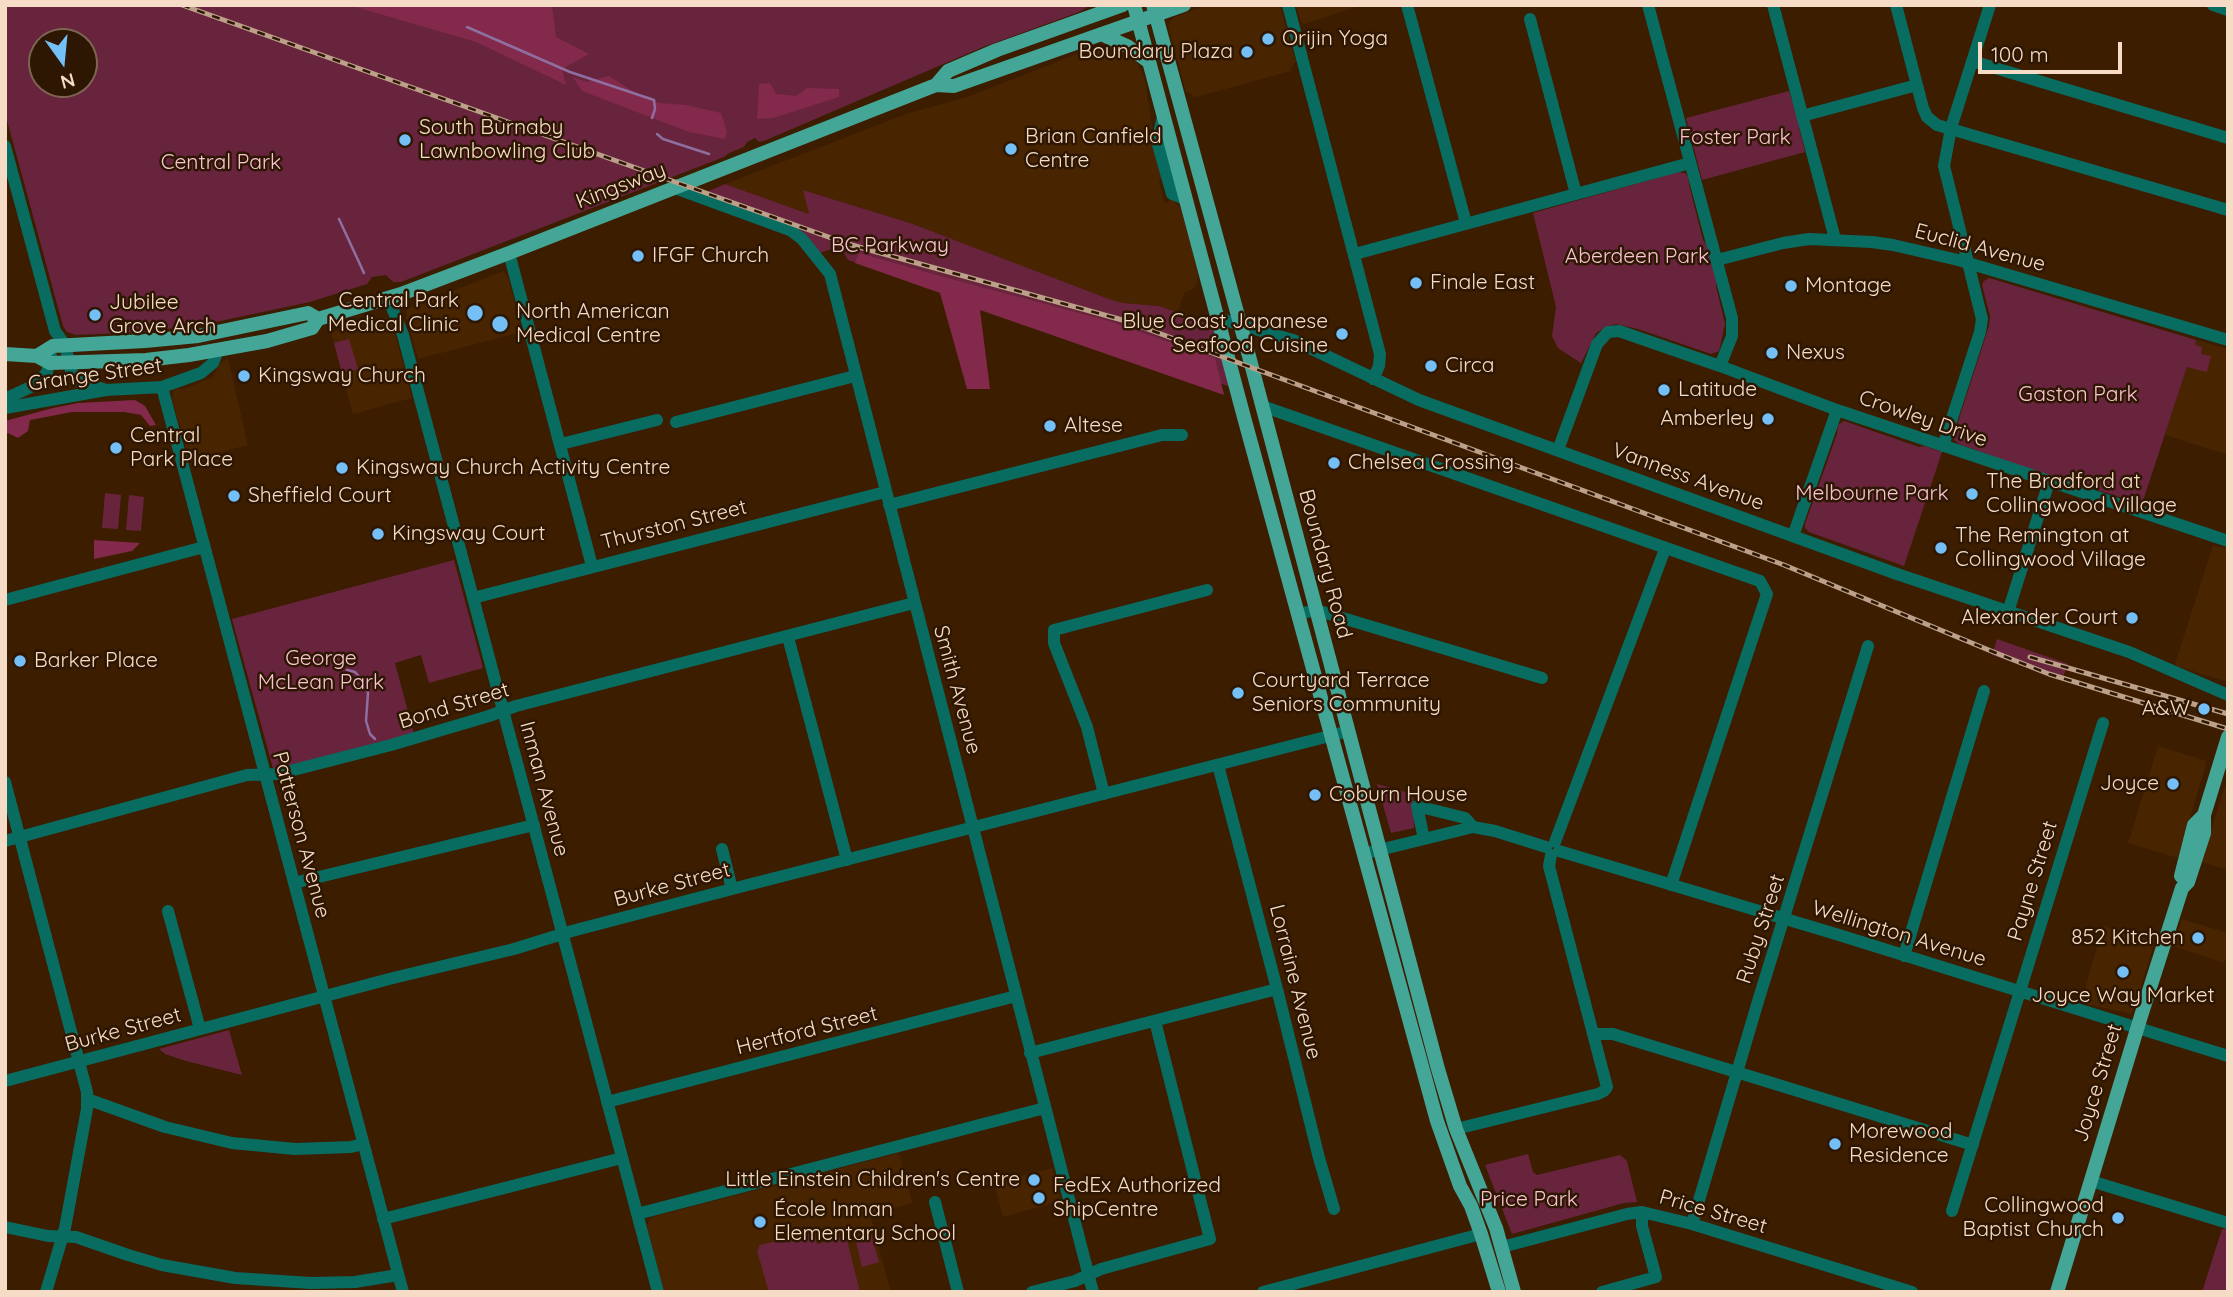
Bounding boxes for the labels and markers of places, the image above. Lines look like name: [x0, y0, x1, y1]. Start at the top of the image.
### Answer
place label: Orijin Yoga: [1282, 26, 1388, 52]
marker: Orijin Yoga: [1260, 31, 1276, 47]
place label: Boundary Plaza: [1079, 39, 1233, 65]
marker: Boundary Plaza: [1239, 44, 1255, 60]
place label: South Burnaby Lawnbowling Club: [419, 115, 595, 165]
place label: Brian Canfield Centre: [1025, 124, 1162, 174]
marker: South Burnaby Lawnbowling Club: [397, 132, 413, 148]
marker: Brian Canfield Centre: [1003, 141, 1019, 157]
place label: IFGF Church: [652, 243, 769, 269]
marker: IFGF Church: [630, 248, 646, 264]
place label: Finale East: [1430, 270, 1535, 296]
place label: Montage: [1805, 273, 1892, 299]
marker: Finale East: [1408, 275, 1424, 291]
marker: Montage: [1783, 278, 1799, 294]
place label: Central Park Medical Clinic: [328, 288, 459, 338]
place label: Jubilee Grove Arch: [109, 290, 216, 340]
place label: North American Medical Centre: [516, 299, 670, 349]
marker: Central Park Medical Clinic: [465, 303, 485, 323]
marker: Jubilee Grove Arch: [87, 307, 103, 323]
place label: Blue Coast Japanese Seafood Cuisine: [1122, 309, 1328, 359]
marker: North American Medical Centre: [490, 314, 510, 334]
marker: Blue Coast Japanese Seafood Cuisine: [1334, 326, 1350, 342]
place label: Nexus: [1786, 340, 1845, 366]
marker: Nexus: [1764, 345, 1780, 361]
place label: Circa: [1445, 353, 1494, 379]
marker: Circa: [1423, 358, 1439, 374]
place label: Kingsway Church: [258, 363, 426, 389]
marker: Kingsway Church: [236, 368, 252, 384]
place label: Latitude: [1678, 377, 1757, 403]
marker: Latitude: [1656, 382, 1672, 398]
place label: Amberley: [1660, 406, 1754, 432]
marker: Amberley: [1760, 411, 1776, 427]
place label: Altese: [1064, 413, 1123, 439]
marker: Altese: [1042, 418, 1058, 434]
place label: Central Park Place: [130, 423, 233, 473]
marker: Central Park Place: [108, 440, 124, 456]
place label: Chelsea Crossing: [1348, 450, 1514, 476]
place label: Kingsway Church Activity Centre: [356, 455, 670, 481]
marker: Chelsea Crossing: [1326, 455, 1342, 471]
marker: Kingsway Church Activity Centre: [334, 460, 350, 476]
place label: The Bradford at Collingwood Village: [1986, 469, 2177, 519]
place label: Sheffield Court: [248, 483, 392, 509]
marker: The Bradford at Collingwood Village: [1964, 486, 1980, 502]
marker: Sheffield Court: [226, 488, 242, 504]
place label: Kingsway Court: [392, 521, 545, 547]
place label: The Remington at Collingwood Village: [1955, 523, 2146, 573]
marker: Kingsway Court: [370, 526, 386, 542]
marker: The Remington at Collingwood Village: [1933, 540, 1949, 556]
place label: Alexander Court: [1961, 605, 2118, 631]
marker: Alexander Court: [2124, 610, 2140, 626]
place label: Barker Place: [34, 648, 158, 674]
marker: Barker Place: [12, 653, 28, 669]
place label: Courtyard Terrace Seniors Community: [1252, 668, 1441, 718]
marker: Courtyard Terrace Seniors Community: [1230, 685, 1246, 701]
place label: A&W: [2142, 696, 2190, 722]
marker: A&W: [2196, 701, 2212, 717]
place label: Joyce: [2100, 771, 2159, 797]
marker: Joyce: [2165, 776, 2181, 792]
place label: Coburn House: [1329, 782, 1467, 808]
marker: Coburn House: [1307, 787, 1323, 803]
place label: 852 Kitchen: [2071, 925, 2184, 951]
marker: 852 Kitchen: [2190, 930, 2206, 946]
marker: Joyce Way Market: [2115, 964, 2131, 980]
place label: Joyce Way Market: [2031, 983, 2215, 1009]
place label: Morewood Residence: [1849, 1119, 1952, 1169]
marker: Morewood Residence: [1827, 1136, 1843, 1152]
place label: Little Einstein Children's Centre: [725, 1167, 1020, 1193]
marker: Little Einstein Children's Centre: [1026, 1172, 1042, 1188]
place label: FedEx Authorized ShipCentre: [1053, 1173, 1221, 1223]
marker: FedEx Authorized ShipCentre: [1031, 1190, 1047, 1206]
place label: Collingwood Baptist Church: [1963, 1193, 2104, 1243]
place label: École Inman Elementary School: [774, 1197, 956, 1247]
marker: Collingwood Baptist Church: [2110, 1210, 2126, 1226]
marker: École Inman Elementary School: [752, 1214, 768, 1230]

